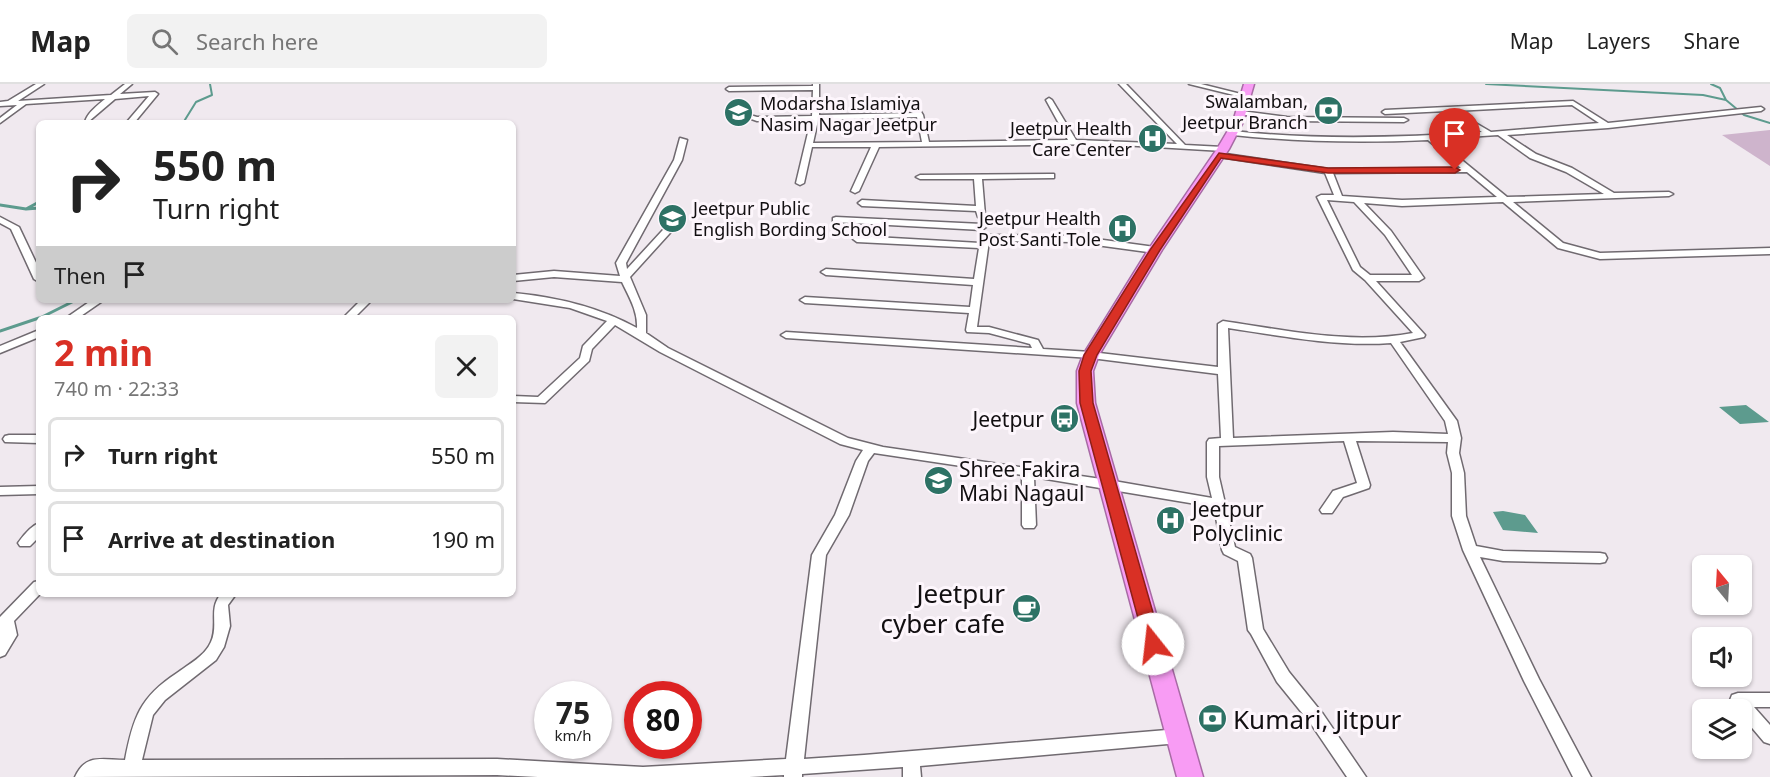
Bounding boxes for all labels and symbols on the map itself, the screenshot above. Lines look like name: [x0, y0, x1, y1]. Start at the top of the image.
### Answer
place label: Swalamban, Jeetpur Branch: [1180, 89, 1308, 134]
place label: Modarsha Islamiya Nasim Nagar Jeetpur: [760, 91, 938, 136]
bank icon: Swalamban, Jeetpur Branch: [1313, 95, 1345, 127]
school or university icon: Modarsha Islamiya Nasim Nagar Jeetpur: [723, 97, 755, 129]
pin: [1429, 108, 1480, 170]
place label: Jeetpur Health Care Center: [1008, 116, 1133, 161]
hospital icon: Jeetpur Health Care Center: [1137, 122, 1169, 154]
place label: Jeetpur Public English Bording School: [691, 196, 887, 241]
school or university icon: Jeetpur Public English Bording School: [656, 202, 688, 234]
place label: Jeetpur Health Post Santi Tole: [977, 206, 1101, 251]
hospital icon: Jeetpur Health Post Santi Tole: [1106, 212, 1138, 244]
bus stop icon: Jeetpur: [1049, 403, 1081, 435]
place label: Jeetpur: [970, 405, 1044, 433]
place label: Shree Fakira Mabi Nagaul: [959, 455, 1084, 507]
school or university icon: Shree Fakira Mabi Nagaul: [922, 465, 954, 497]
place label: Jeetpur Polyclinic: [1190, 495, 1283, 547]
hospital icon: Jeetpur Polyclinic: [1155, 505, 1187, 537]
north arrow: [1692, 555, 1752, 615]
place label: Jeetpur cyber cafe: [880, 575, 1005, 641]
cafe icon: Jeetpur cyber cafe: [1010, 592, 1042, 624]
position arrow: [1121, 612, 1185, 676]
speed limit sign: 80: [624, 681, 702, 759]
place label: Kumari, Jitpur: [1233, 701, 1401, 737]
bank icon: Kumari, Jitpur: [1196, 703, 1228, 735]

